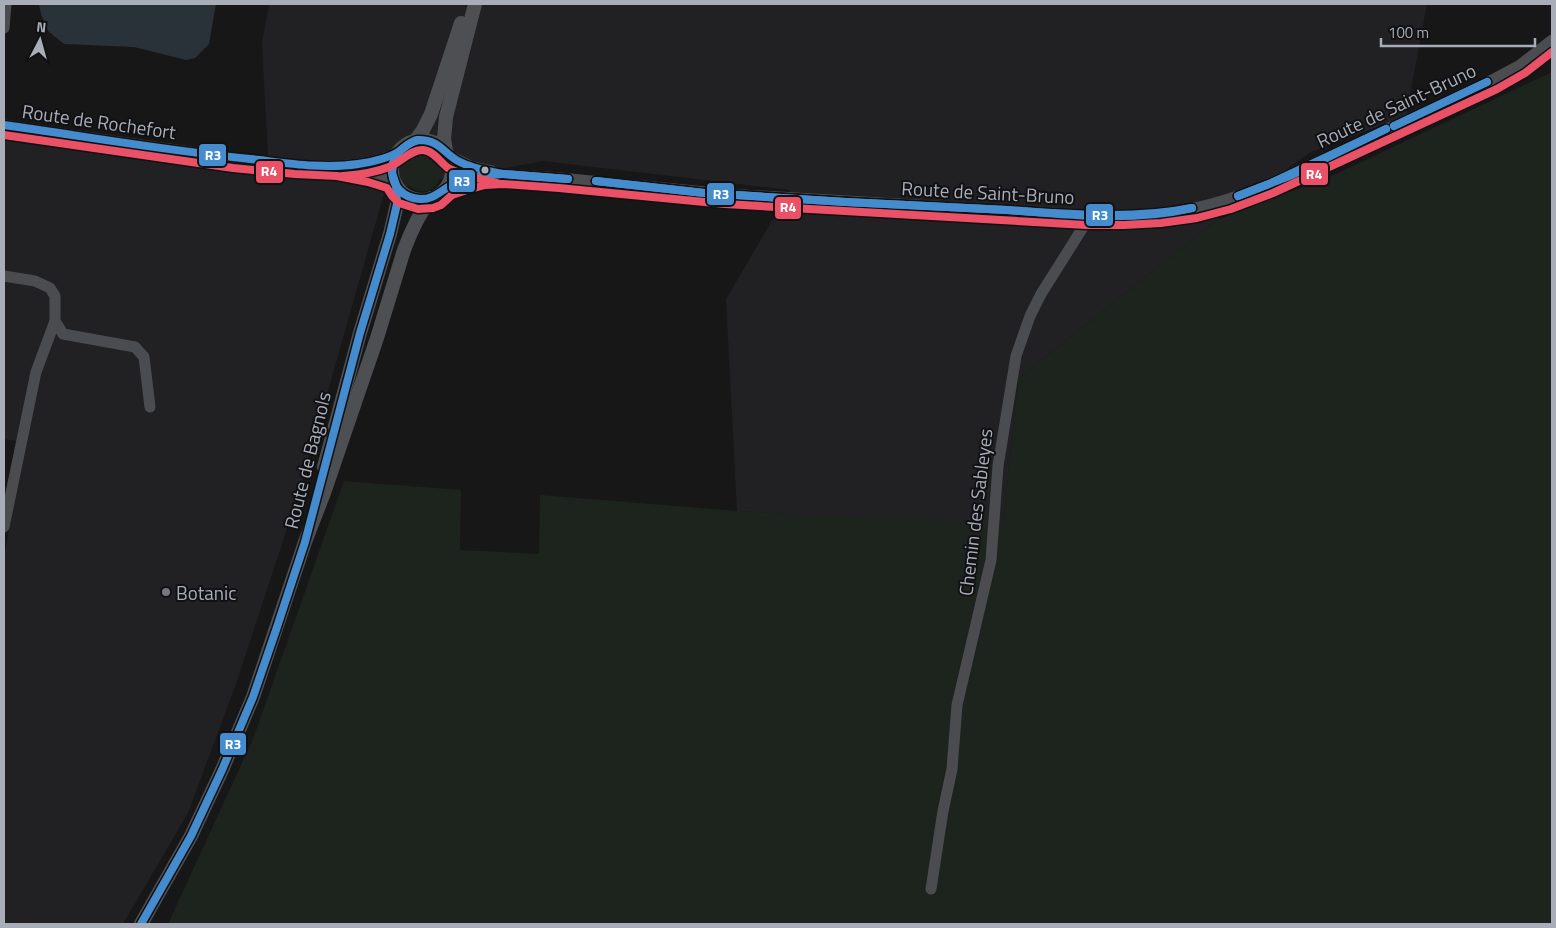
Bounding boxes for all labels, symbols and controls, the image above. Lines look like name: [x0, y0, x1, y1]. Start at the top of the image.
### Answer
north arrow: [15, 15, 65, 65]
scale bar: [1381, 15, 1535, 47]
text: N: [35, 16, 47, 38]
text: 100 m: [1388, 21, 1429, 44]
street label: Route de Saint-Bruno: [1311, 55, 1481, 155]
street label: Route de Rochefort: [20, 96, 178, 146]
line badge: R3: [198, 143, 227, 167]
text: R3: [205, 144, 221, 165]
line badge: R4: [255, 160, 284, 184]
text: R4: [261, 160, 277, 181]
line badge: R4: [1300, 162, 1329, 186]
text: R4: [1306, 163, 1322, 184]
unlabelled marker: [480, 165, 490, 175]
line badge: R3: [448, 169, 476, 193]
text: R3: [454, 170, 470, 191]
street label: Route de Saint-Bruno: [901, 173, 1075, 211]
line badge: R3: [706, 182, 735, 206]
text: R3: [713, 183, 729, 204]
line badge: R4: [774, 196, 802, 220]
text: R4: [780, 196, 796, 217]
line badge: R3: [1085, 203, 1114, 227]
text: R3: [1092, 204, 1108, 225]
street label: Route de Bagnols: [276, 388, 338, 532]
street label: Chemin des Sableyes: [950, 427, 1000, 597]
place label: Botanic: [176, 578, 237, 607]
marker: Botanic: [160, 586, 172, 598]
line badge: R3: [219, 732, 247, 756]
text: R3: [225, 733, 241, 754]

